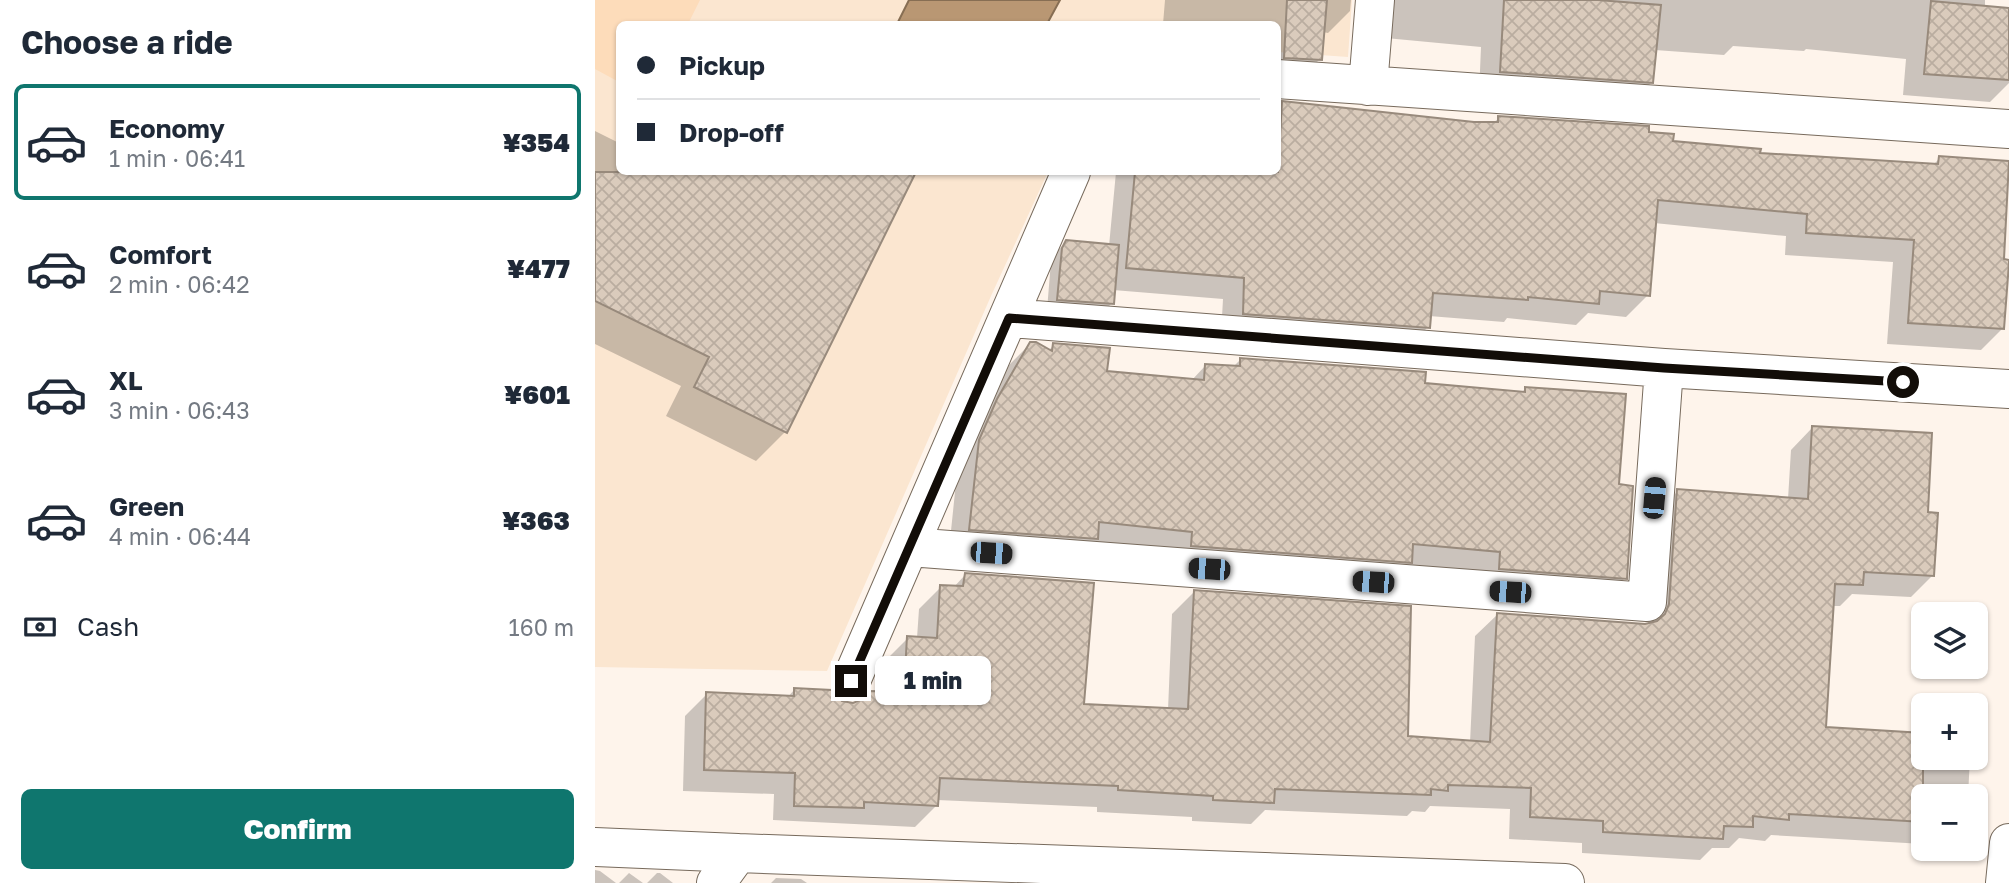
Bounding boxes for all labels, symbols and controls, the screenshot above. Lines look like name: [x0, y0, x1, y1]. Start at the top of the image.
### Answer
text: Choose a ride: [21, 23, 233, 61]
text: Pickup: [679, 50, 765, 81]
icon: car: [25, 111, 88, 174]
text: Economy: [109, 113, 225, 144]
text: Drop-off: [679, 117, 784, 148]
text: ¥354: [502, 127, 570, 158]
text: 1 min · 06:41: [109, 144, 245, 172]
icon: car: [25, 237, 88, 300]
text: Comfort: [109, 239, 212, 270]
text: ¥477: [507, 253, 570, 284]
text: 2 min · 06:42: [109, 270, 250, 298]
icon: car: [25, 363, 88, 426]
text: XL: [109, 365, 143, 396]
route start: [1887, 366, 1919, 398]
text: ¥601: [504, 379, 570, 410]
text: 3 min · 06:43: [109, 396, 250, 424]
car: [1642, 476, 1667, 520]
icon: car: [25, 489, 88, 552]
text: Green: [109, 491, 184, 522]
text: ¥363: [502, 505, 570, 536]
text: 4 min · 06:44: [109, 522, 251, 550]
car: [970, 541, 1013, 565]
car: [1188, 557, 1231, 581]
car: [1352, 570, 1395, 594]
car: [1489, 580, 1532, 604]
map controls: [1911, 602, 1988, 861]
button: layers: [1911, 602, 1988, 679]
icon: cash: [21, 608, 59, 646]
text: Cash: [77, 611, 139, 642]
text: 160 m: [509, 613, 574, 641]
callout: 1 min: [875, 656, 991, 706]
route end: [835, 665, 867, 697]
text: 1 min: [904, 666, 962, 694]
button: +: [1911, 693, 1988, 770]
button: −: [1911, 784, 1988, 861]
button: Confirm: [21, 789, 574, 869]

